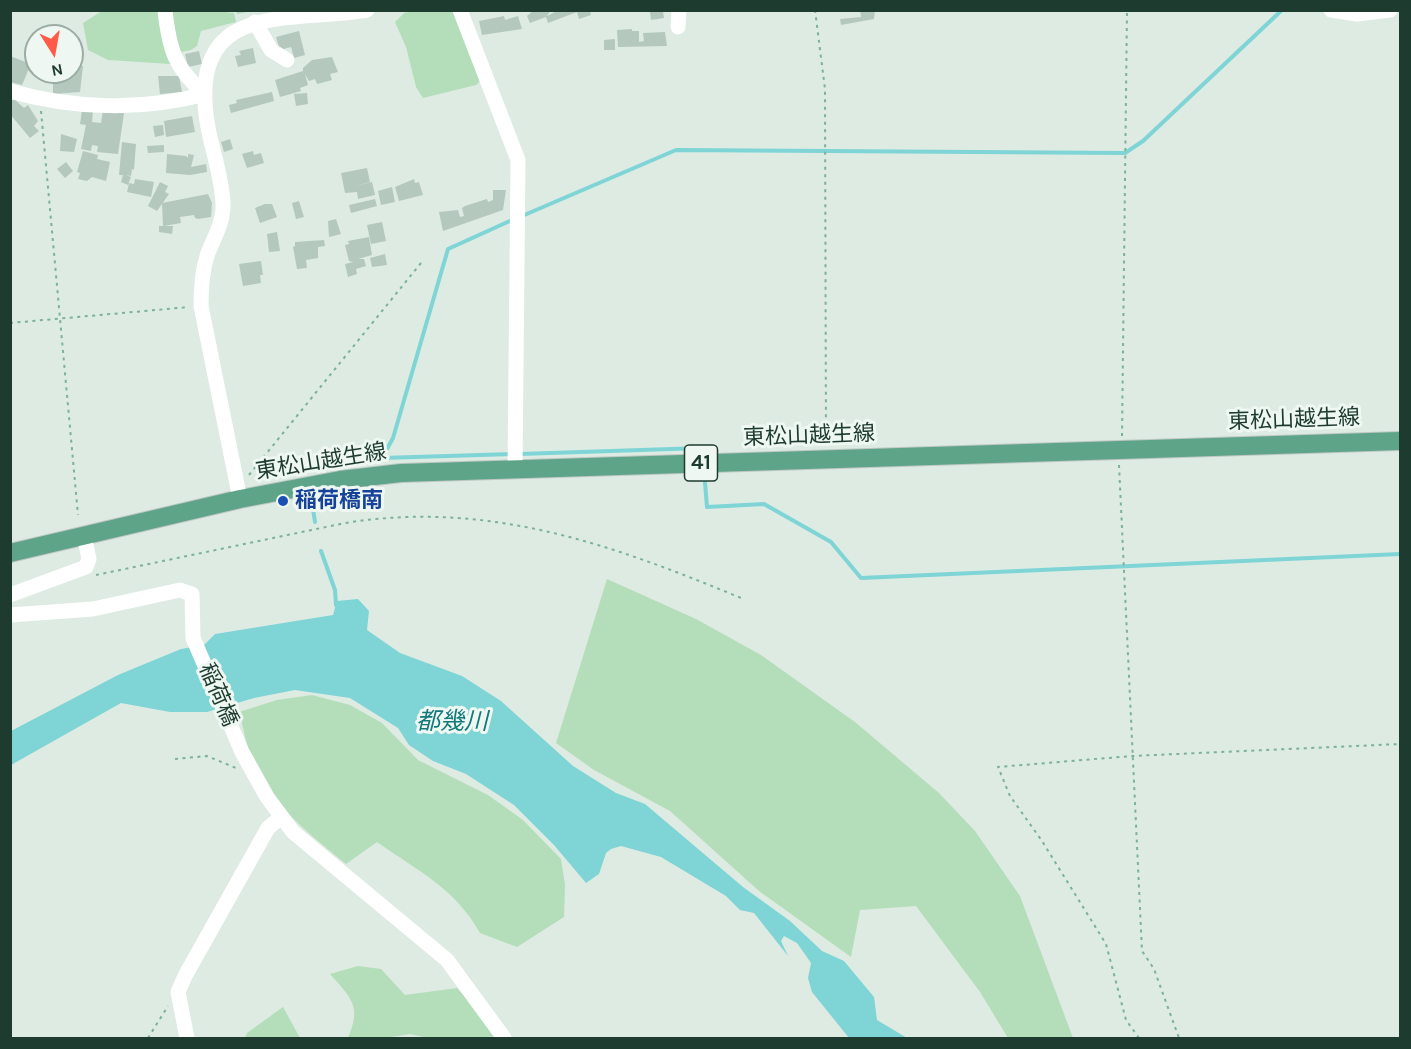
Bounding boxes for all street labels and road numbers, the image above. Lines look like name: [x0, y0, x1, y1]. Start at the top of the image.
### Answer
street label: 東松山越生線: [1228, 405, 1360, 435]
street label: 東松山越生線: [743, 421, 875, 451]
street label: 東松山越生線: [254, 439, 388, 485]
road number: 41: [684, 445, 718, 481]
street label: 稲荷橋: [193, 659, 243, 731]

